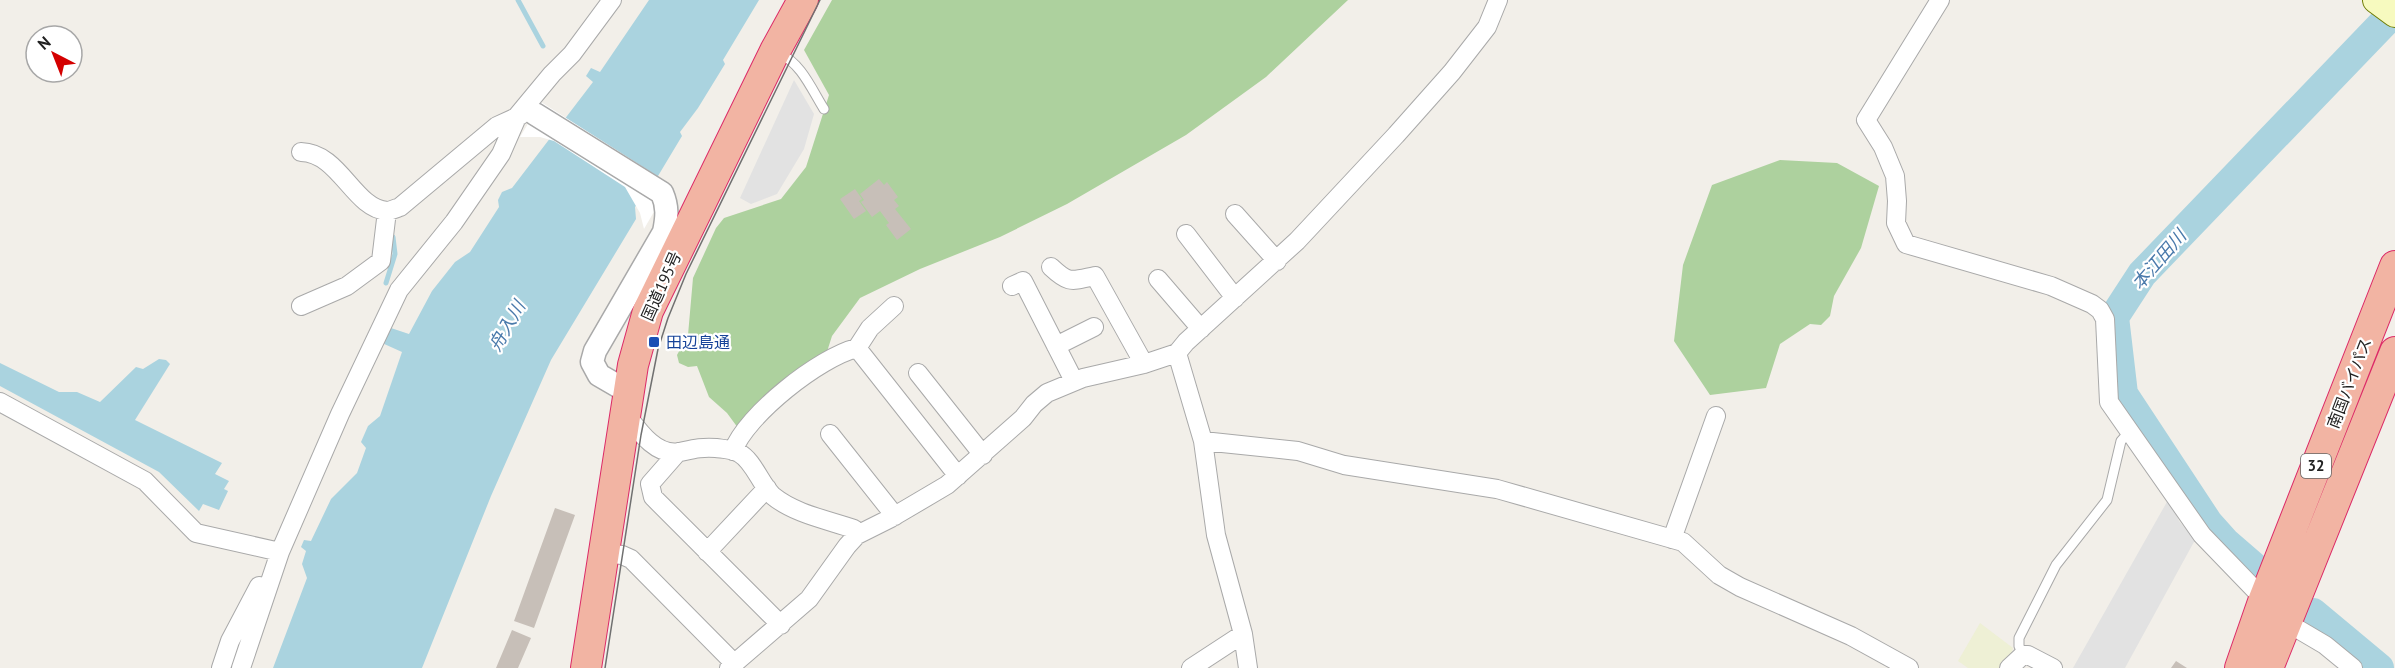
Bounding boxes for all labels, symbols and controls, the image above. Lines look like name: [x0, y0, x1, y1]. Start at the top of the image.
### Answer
north arrow: [24, 24, 84, 84]
text: N: [33, 32, 55, 54]
water label: 本江田川: [2126, 223, 2192, 294]
street label: 国道195号: [637, 248, 685, 324]
water label: 舟入川: [483, 295, 531, 355]
place label: 田辺島通: [666, 332, 730, 352]
marker: 田辺島通: [647, 335, 661, 349]
street label: 南国バイパス: [2323, 335, 2375, 431]
road number: 32: [2301, 454, 2331, 478]

